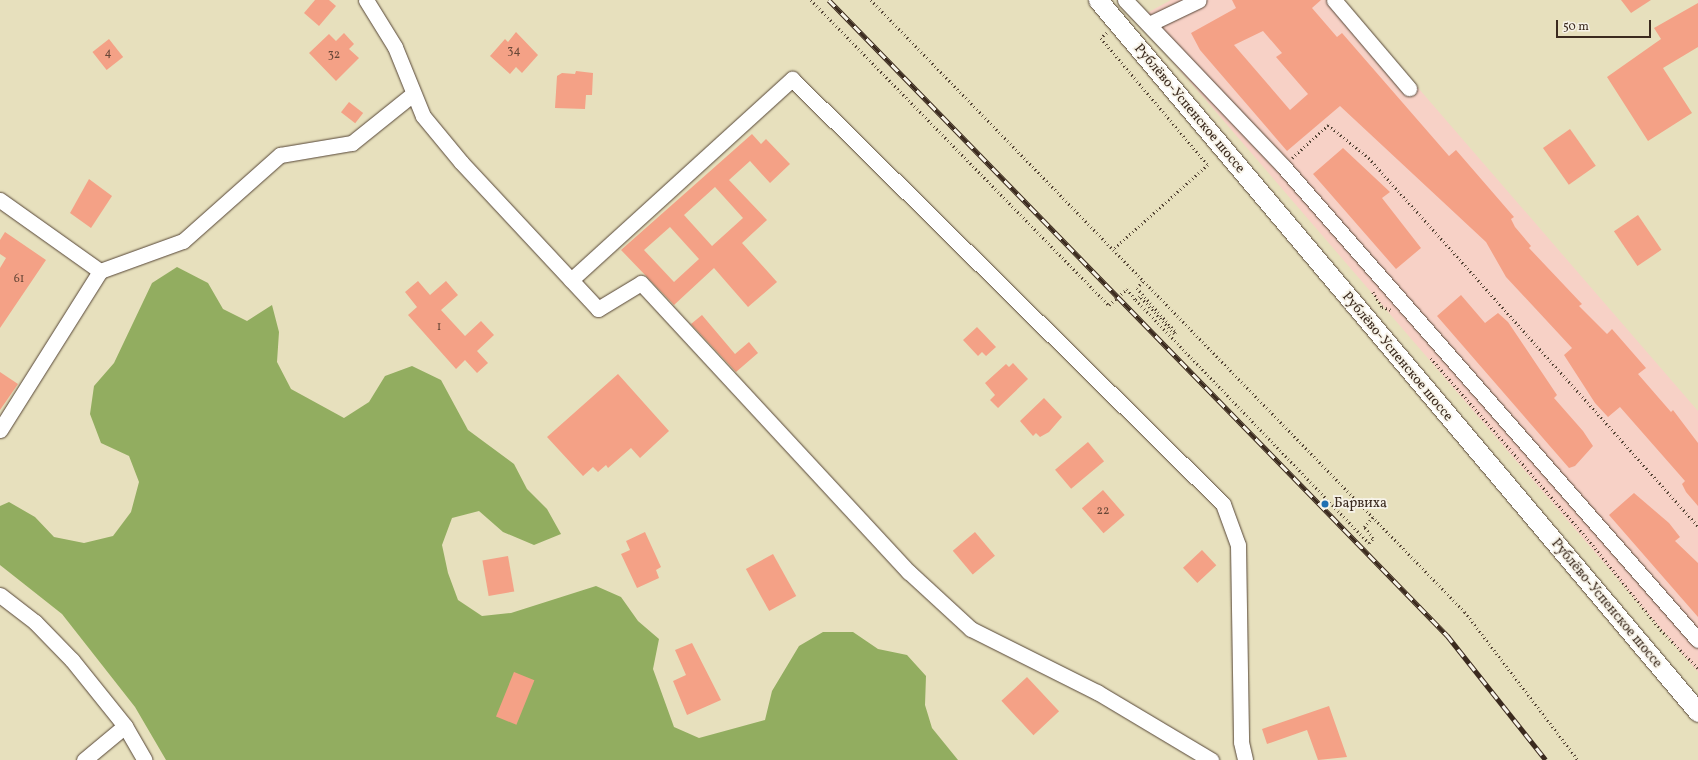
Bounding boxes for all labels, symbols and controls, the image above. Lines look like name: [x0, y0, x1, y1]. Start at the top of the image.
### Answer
scale bar: [1558, 12, 1653, 38]
text: 50 m: [1563, 19, 1589, 35]
street label: Рублёво-Успенское шоссе: [1130, 41, 1248, 177]
house number: 34: [507, 45, 521, 59]
house number: 4: [104, 47, 112, 61]
house number: 32: [328, 49, 340, 63]
house number: 61: [14, 273, 24, 287]
street label: Рублёво-Успенское шоссе: [1338, 289, 1456, 425]
house number: 1: [437, 321, 441, 335]
place label: Барвиха: [1334, 496, 1387, 512]
marker: Барвиха: [1319, 498, 1331, 510]
house number: 22: [1097, 505, 1109, 519]
street label: Рублёво-Успенское шоссе: [1547, 536, 1665, 672]

